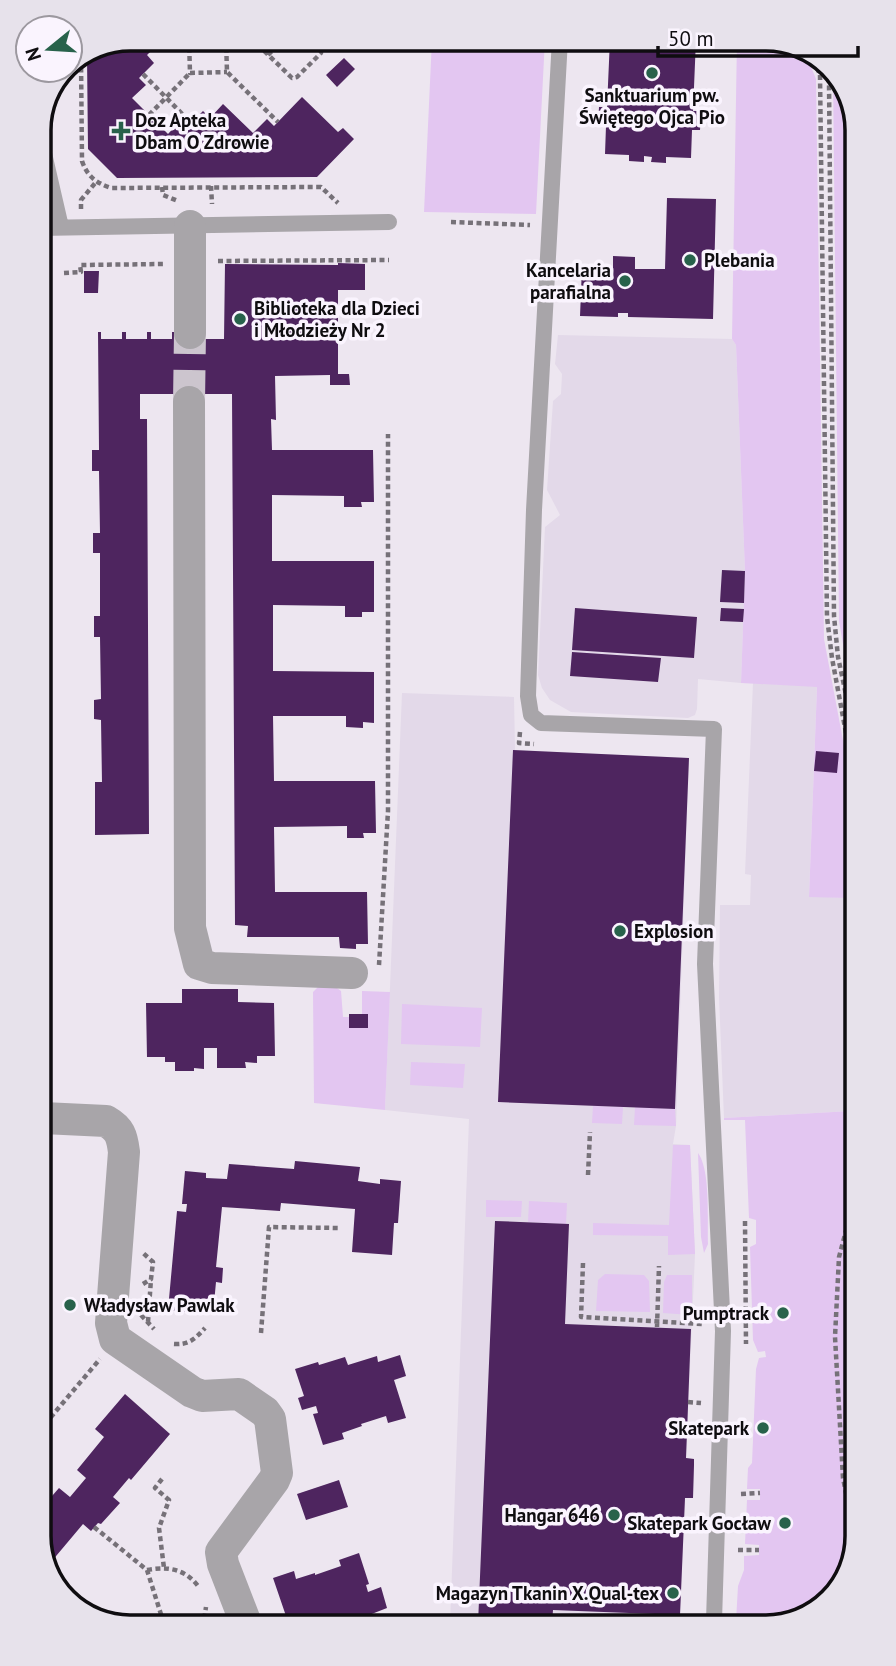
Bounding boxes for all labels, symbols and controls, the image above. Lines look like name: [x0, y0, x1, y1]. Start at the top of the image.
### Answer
north arrow: [14, 14, 84, 84]
scale bar: [658, 14, 858, 58]
text: 50 m: [668, 25, 714, 52]
text: N: [19, 45, 46, 64]
marker: Sanktuarium pw. Świętego Ojca Pio: [644, 65, 660, 81]
place label: Sanktuarium pw. Świętego Ojca Pio: [579, 83, 725, 129]
place label: Doz Apteka Dbam O Zdrowie: [135, 108, 269, 154]
marker: Doz Apteka Dbam O Zdrowie: [113, 123, 129, 139]
place label: Plebania: [704, 248, 775, 272]
marker: Plebania: [682, 252, 698, 268]
place label: Kancelaria parafialna: [526, 258, 611, 304]
marker: Kancelaria parafialna: [617, 273, 633, 289]
place label: Biblioteka dla Dzieci i Młodzieży Nr 2: [254, 296, 420, 342]
marker: Biblioteka dla Dzieci i Młodzieży Nr 2: [232, 311, 248, 327]
place label: Explosion: [634, 919, 714, 943]
marker: Explosion: [612, 923, 628, 939]
place label: Władysław Pawlak: [84, 1293, 235, 1317]
marker: Władysław Pawlak: [62, 1297, 78, 1313]
place label: Pumptrack: [683, 1301, 770, 1325]
marker: Pumptrack: [775, 1305, 791, 1321]
place label: Skatepark: [668, 1416, 750, 1440]
marker: Skatepark: [755, 1420, 771, 1436]
place label: Hangar 646: [504, 1503, 600, 1527]
marker: Hangar 646: [606, 1507, 622, 1523]
place label: Skatepark Gocław: [627, 1511, 771, 1535]
marker: Skatepark Gocław: [777, 1515, 793, 1531]
place label: Magazyn Tkanin X.Qual-tex: [436, 1581, 659, 1605]
marker: Magazyn Tkanin X.Qual-tex: [665, 1585, 681, 1601]

